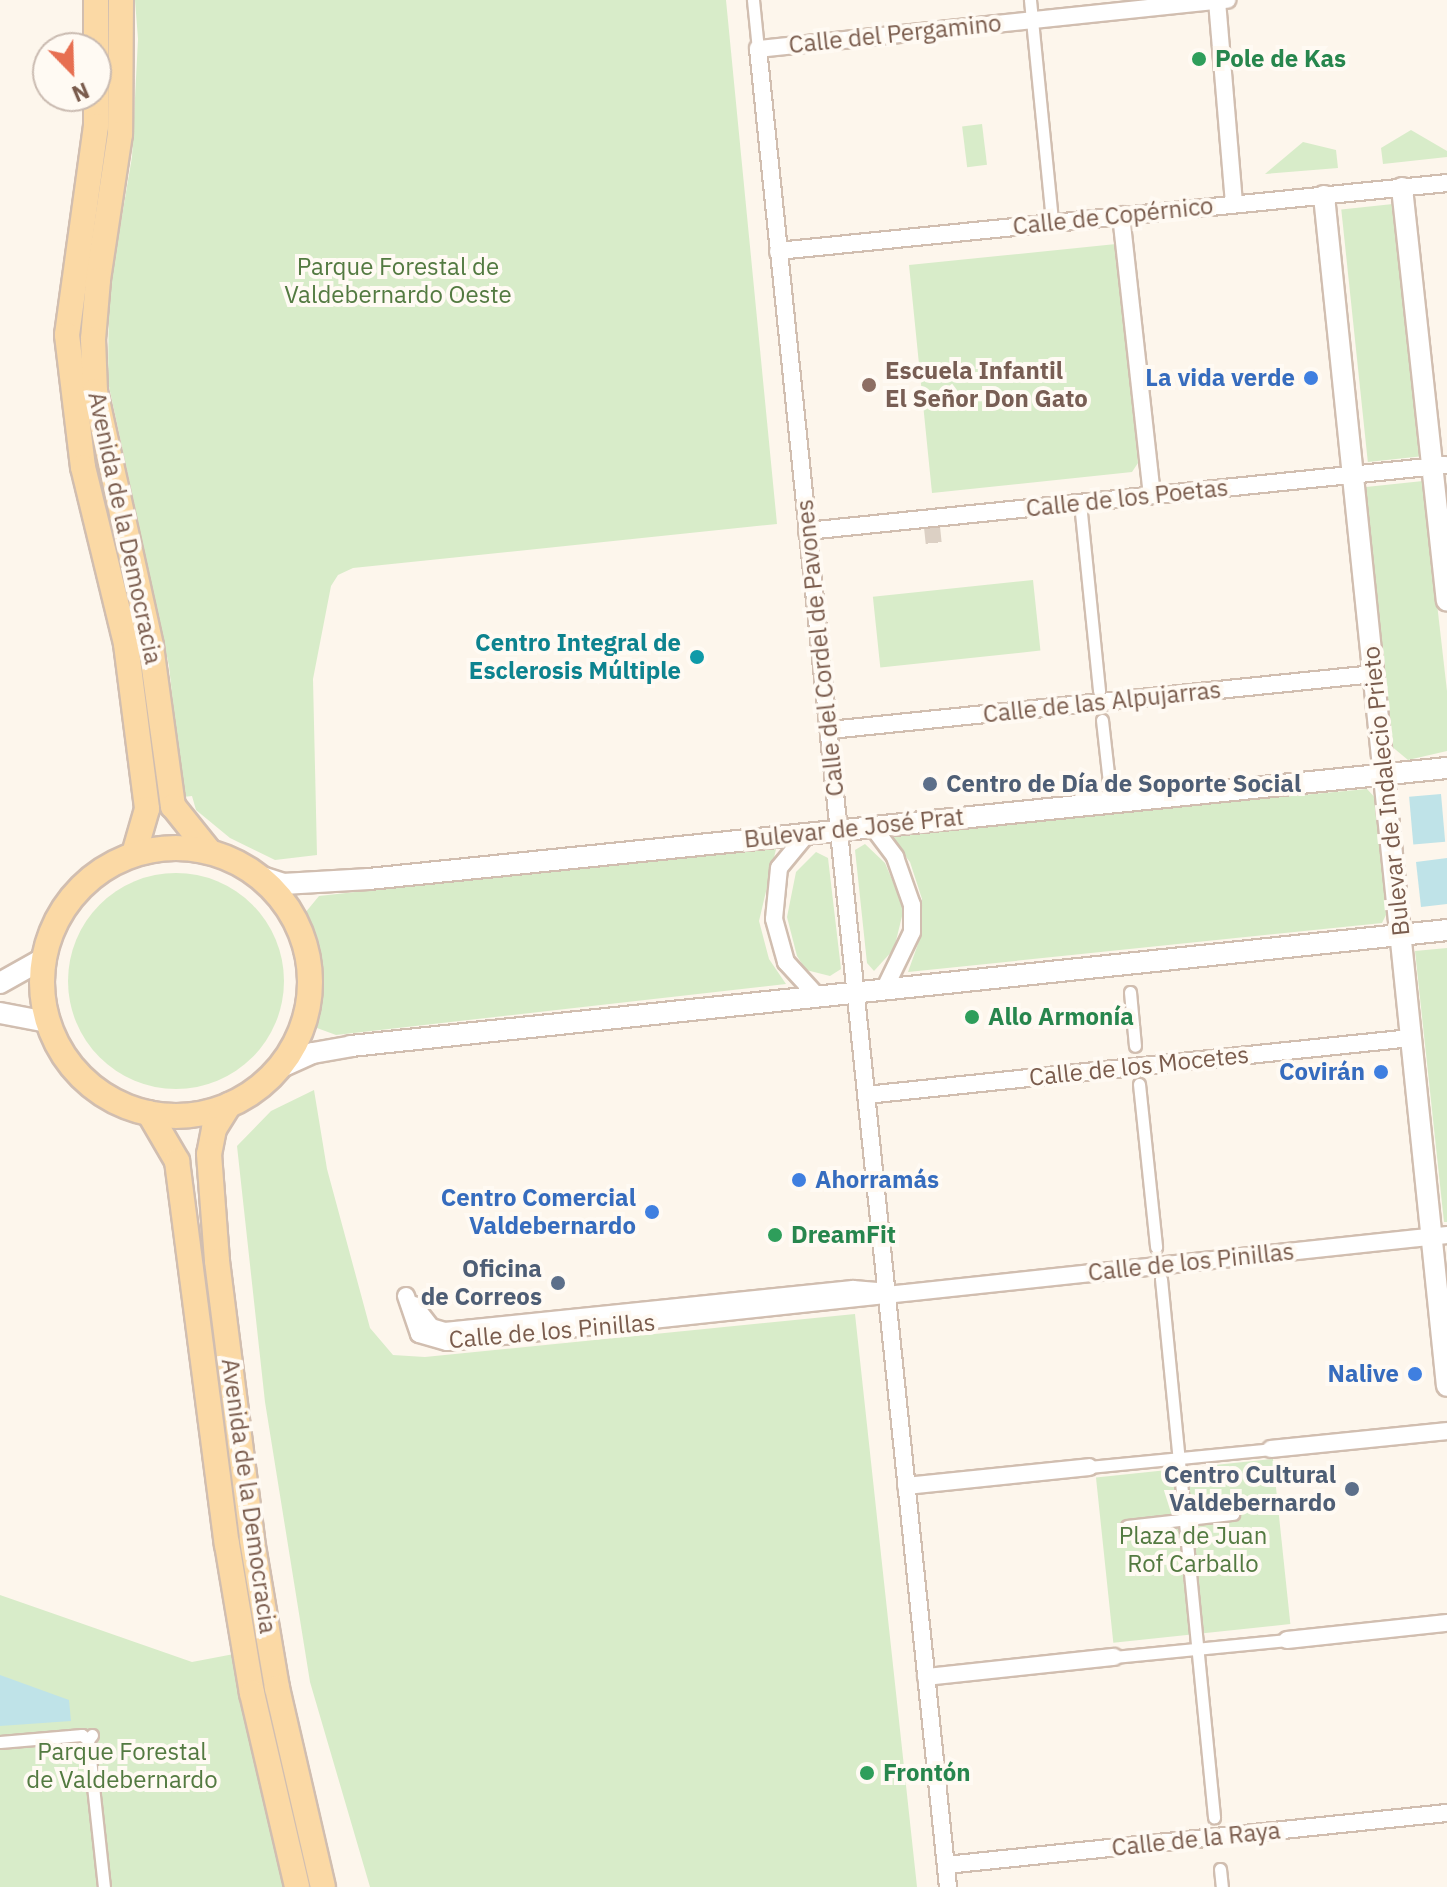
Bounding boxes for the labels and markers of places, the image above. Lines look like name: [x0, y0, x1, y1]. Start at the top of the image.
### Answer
place label: Pole de Kas: [1215, 45, 1346, 73]
marker: Pole de Kas: [1190, 50, 1208, 68]
place label: Escuela Infantil El Señor Don Gato: [885, 357, 1088, 413]
place label: La vida verde: [1145, 364, 1295, 392]
marker: La vida verde: [1302, 369, 1320, 387]
marker: Escuela Infantil El Señor Don Gato: [860, 376, 878, 394]
place label: Centro Integral de Esclerosis Múltiple: [469, 629, 681, 685]
marker: Centro Integral de Esclerosis Múltiple: [688, 648, 706, 666]
place label: Centro de Día de Soporte Social: [946, 770, 1301, 798]
marker: Centro de Día de Soporte Social: [921, 775, 939, 793]
place label: Allo Armonía: [988, 1003, 1134, 1031]
marker: Allo Armonía: [963, 1008, 981, 1026]
place label: Covirán: [1279, 1058, 1365, 1086]
marker: Covirán: [1372, 1063, 1390, 1081]
place label: Ahorramás: [815, 1166, 939, 1194]
marker: Ahorramás: [790, 1171, 808, 1189]
place label: Centro Comercial Valdebernardo: [441, 1184, 636, 1240]
marker: Centro Comercial Valdebernardo: [643, 1203, 661, 1221]
place label: DreamFit: [791, 1221, 896, 1249]
marker: DreamFit: [766, 1226, 784, 1244]
place label: Oficina de Correos: [421, 1255, 542, 1311]
marker: Oficina de Correos: [549, 1274, 567, 1292]
place label: Nalive: [1328, 1360, 1399, 1388]
marker: Nalive: [1406, 1365, 1424, 1383]
place label: Centro Cultural Valdebernardo: [1164, 1461, 1336, 1517]
marker: Centro Cultural Valdebernardo: [1343, 1480, 1361, 1498]
place label: Frontón: [883, 1759, 971, 1787]
marker: Frontón: [858, 1764, 876, 1782]

